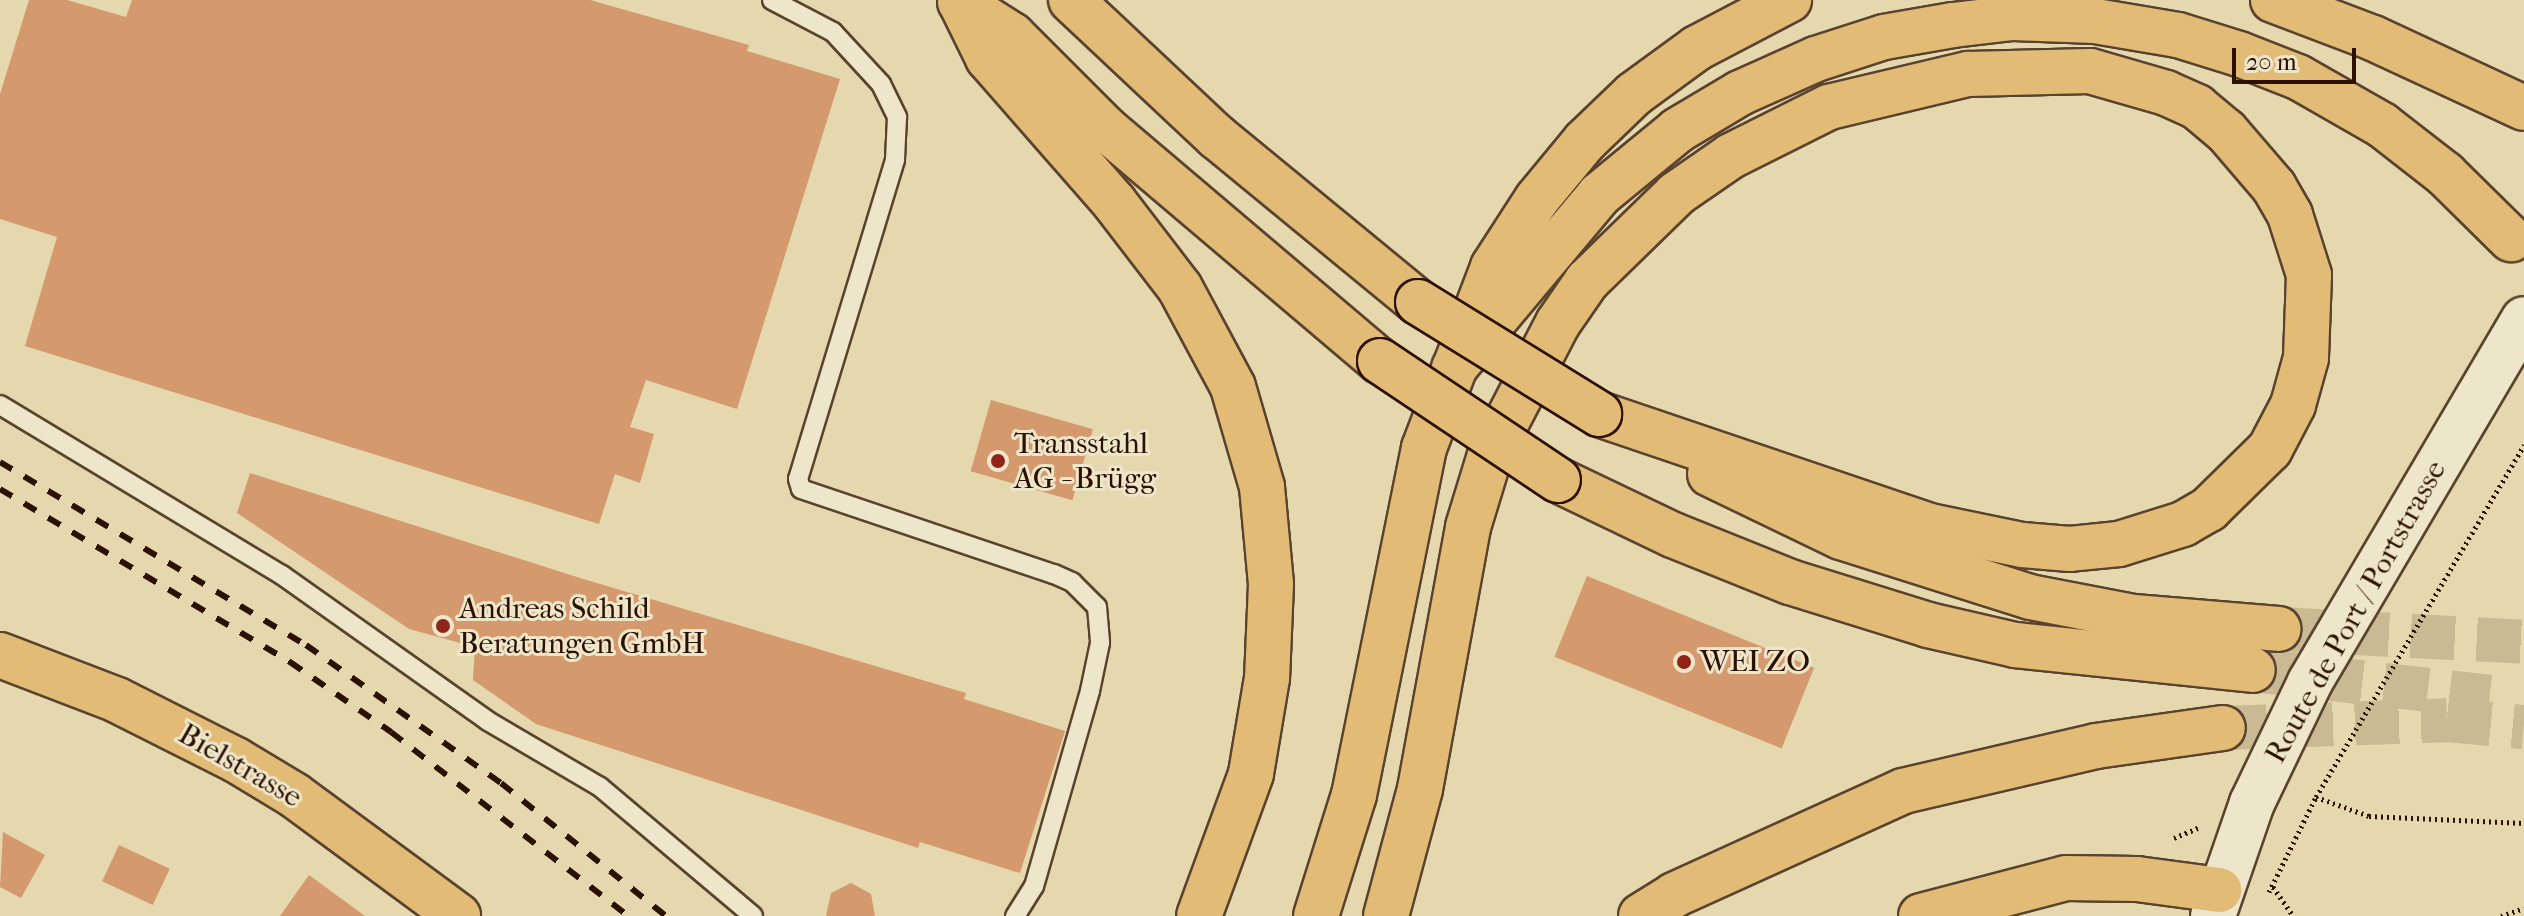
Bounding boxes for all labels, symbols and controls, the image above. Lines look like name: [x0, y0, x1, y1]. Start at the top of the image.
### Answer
scale bar: [2236, 32, 2360, 82]
text: 20 m: [2246, 48, 2297, 76]
place label: Transstahl AG - Brügg: [1014, 426, 1156, 496]
marker: Transstahl AG - Brügg: [989, 452, 1007, 470]
street label: Route de Port / Portstrasse: [2258, 454, 2454, 770]
place label: Andreas Schild Beratungen GmbH: [459, 591, 705, 662]
marker: Andreas Schild Beratungen GmbH: [434, 617, 452, 635]
place label: WEI ZO: [1700, 644, 1810, 680]
marker: WEI ZO: [1675, 653, 1693, 671]
street label: Bielstrasse: [172, 716, 308, 816]

